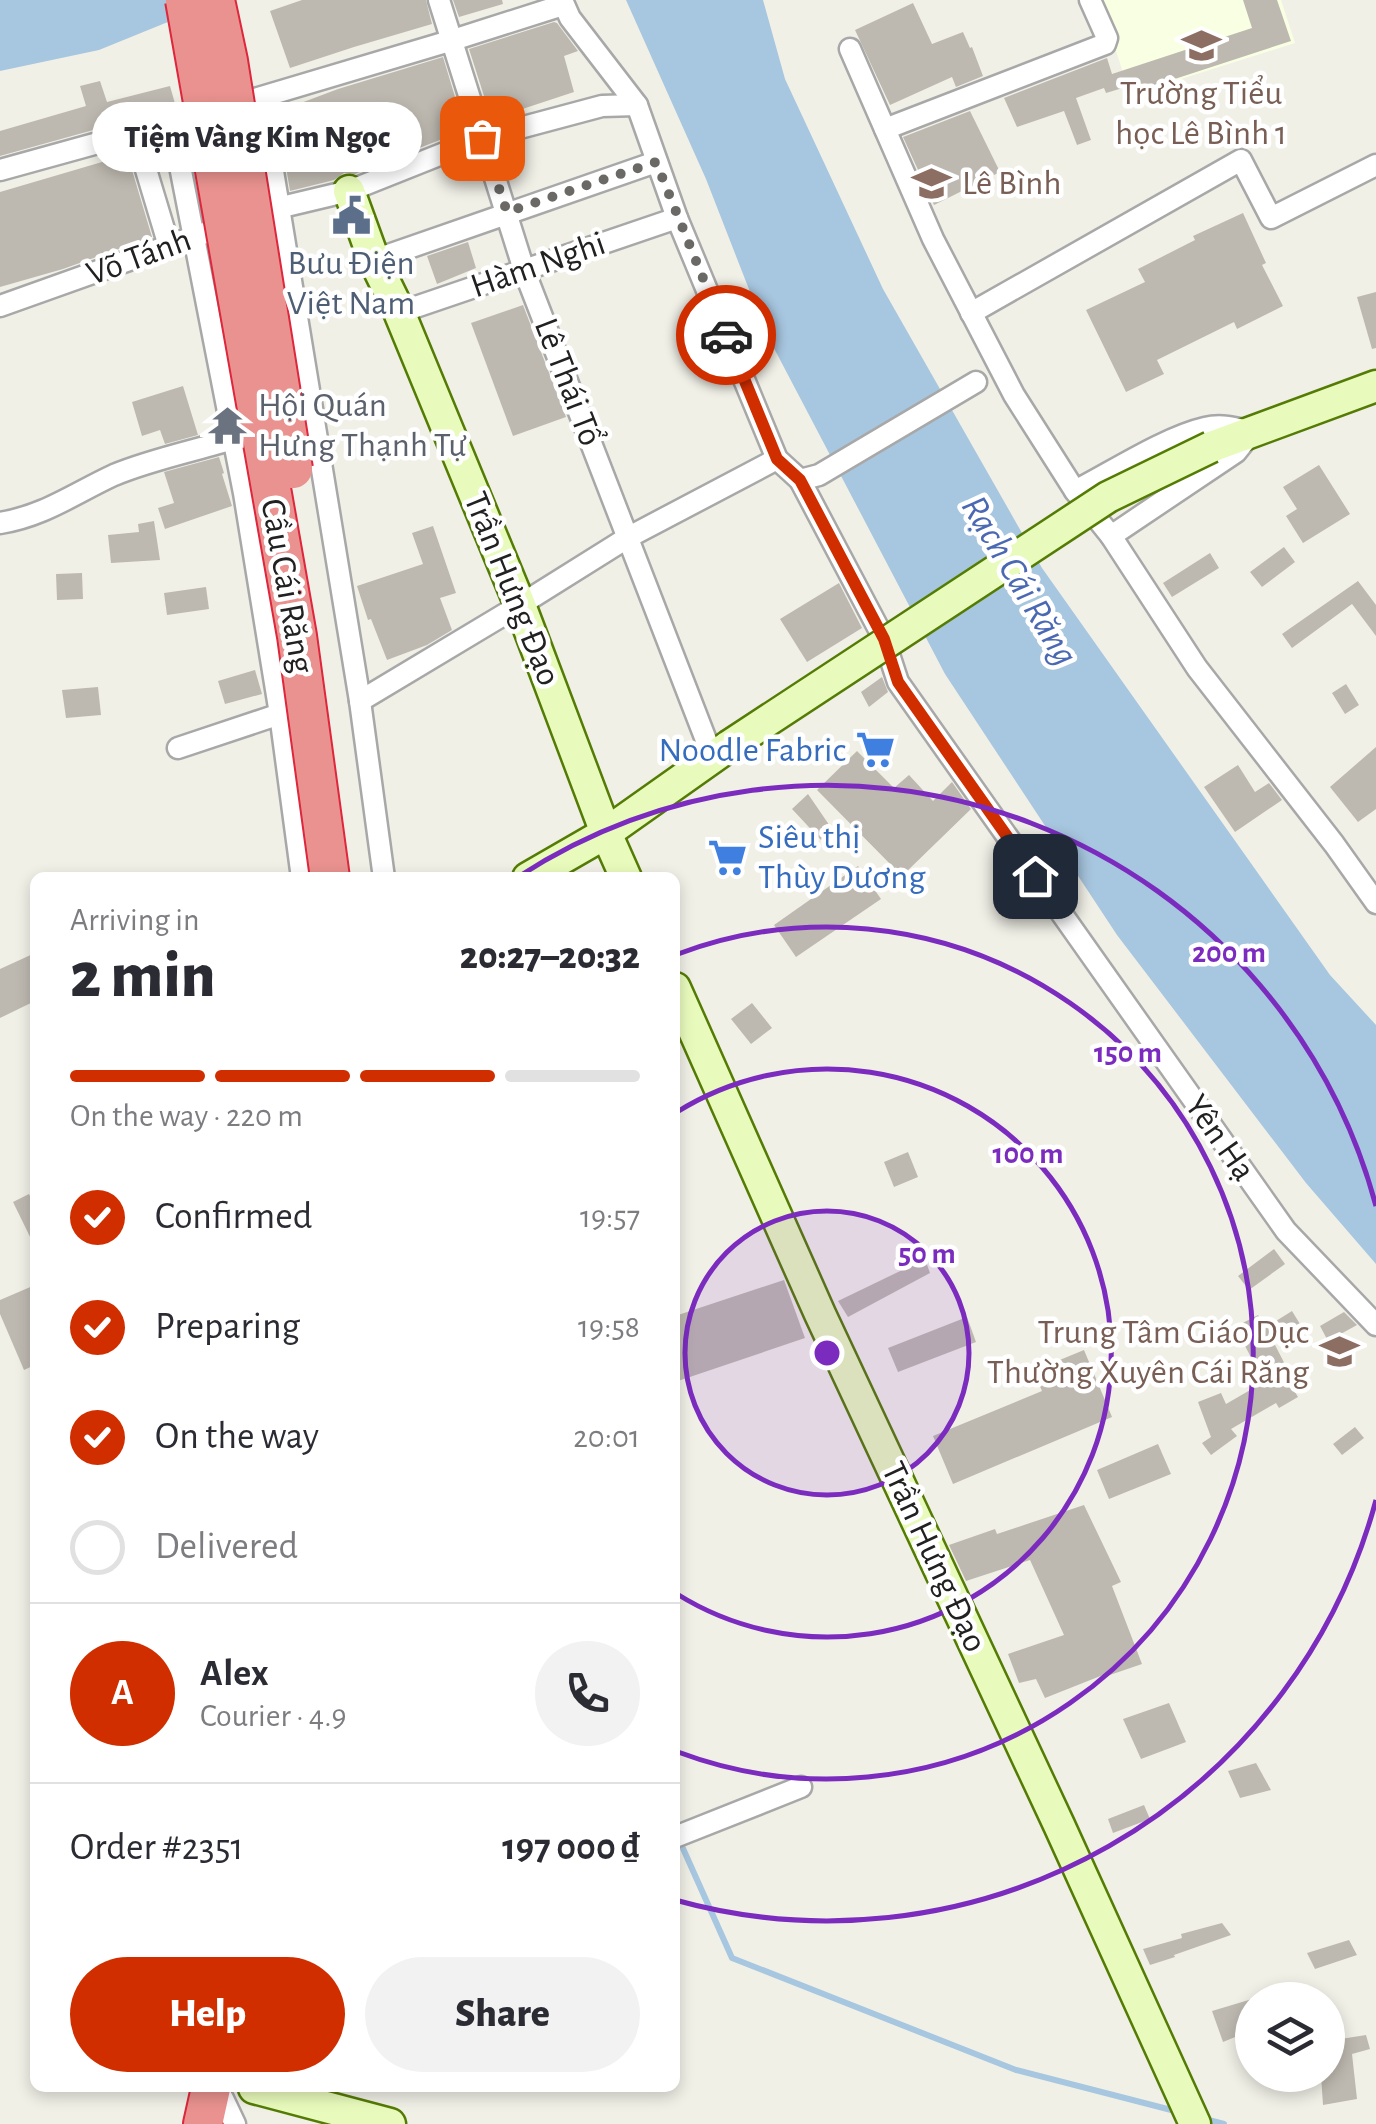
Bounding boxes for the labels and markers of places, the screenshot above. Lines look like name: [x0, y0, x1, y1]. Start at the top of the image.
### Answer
school or university icon: Trường Tiểu học Lê Bình 1: [1180, 25, 1222, 67]
place label: Trường Tiểu học Lê Bình 1: [1115, 74, 1287, 151]
pin: [440, 96, 525, 181]
callout: Tiệm Vàng Kim Ngọc: [92, 103, 422, 173]
school or university icon: Lê Bình: [911, 162, 953, 204]
place label: Lê Bình: [962, 166, 1062, 201]
public building icon: Bưu Điện Việt Nam: [330, 195, 372, 237]
place label: Bưu Điện Việt Nam: [287, 246, 415, 321]
place label: Hội Quán Hưng Thạnh Tự: [258, 388, 467, 463]
temple icon: Hội Quán Hưng Thạnh Tự: [207, 404, 249, 446]
supermarket icon: Noodle Fabric: [855, 729, 897, 771]
place label: Noodle Fabric: [659, 733, 846, 768]
place label: Siêu thị Thùy Dương: [758, 820, 925, 895]
pin: [993, 834, 1078, 919]
supermarket icon: Siêu thị Thùy Dương: [707, 836, 749, 878]
place label: Trung Tâm Giáo Dục Thường Xuyên Cái Răng: [987, 1315, 1309, 1390]
school or university icon: Trung Tâm Giáo Dục Thường Xuyên Cái Răng: [1318, 1331, 1360, 1373]
centre of rings: [809, 1335, 845, 1371]

